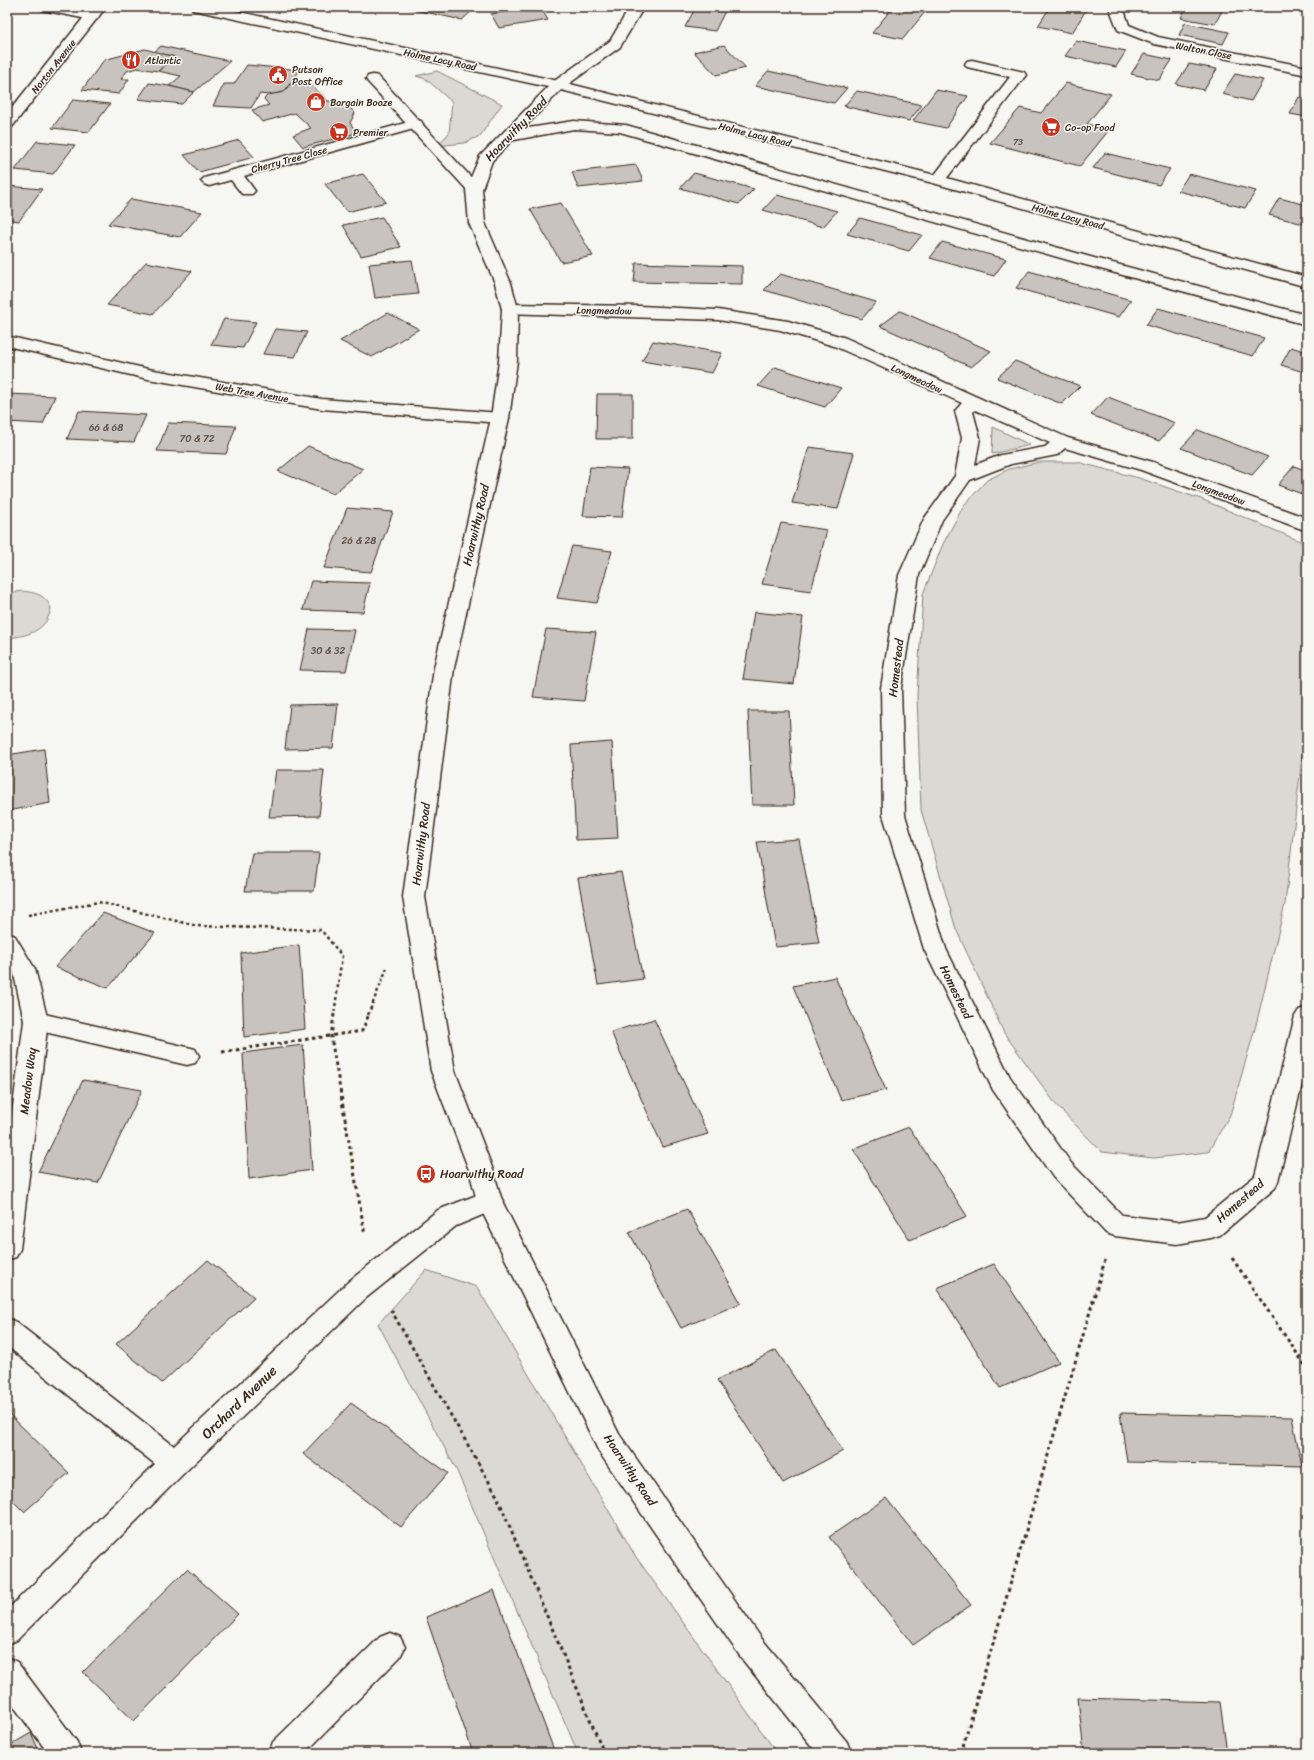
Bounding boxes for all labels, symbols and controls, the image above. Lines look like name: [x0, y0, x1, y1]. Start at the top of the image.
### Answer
street label: Norton Avenue: [27, 35, 81, 98]
street label: Walton Close: [1174, 37, 1233, 65]
street label: Holme Lacy Road: [402, 43, 479, 77]
restaurant icon: Atlantic: [120, 49, 142, 71]
place label: Atlantic: [144, 52, 181, 70]
place label: Putson Post Office: [292, 61, 343, 91]
public building icon: Putson Post Office: [267, 64, 289, 86]
shop icon: Bargain Booze: [305, 91, 327, 113]
street label: Hoarwithy Road: [479, 91, 553, 167]
place label: Bargain Booze: [330, 94, 393, 112]
supermarket icon: Co-op Food: [1040, 116, 1062, 138]
street label: Holme Lacy Road: [717, 117, 794, 153]
place label: Co-op Food: [1065, 119, 1115, 137]
supermarket icon: Premier: [328, 121, 350, 143]
place label: Premier: [353, 124, 389, 142]
house number: 73: [1013, 134, 1023, 150]
street label: Cherry Tree Close: [249, 141, 329, 179]
street label: Holme Lacy Road: [1030, 199, 1107, 235]
street label: Longmeadow: [576, 302, 632, 320]
street label: Longmeadow: [888, 359, 945, 399]
street label: Web Tree Avenue: [214, 378, 290, 408]
house number: 66 & 68: [89, 419, 123, 437]
house number: 70 & 72: [179, 430, 215, 448]
street label: Longmeadow: [1190, 475, 1248, 511]
street label: Hoarwithy Road: [456, 481, 496, 568]
house number: 26 & 28: [342, 532, 376, 550]
street label: Homestead: [882, 636, 911, 698]
house number: 30 & 32: [311, 642, 346, 660]
street label: Hoarwithy Road: [405, 801, 437, 887]
street label: Homestead: [933, 961, 979, 1025]
street label: Meadow Way: [13, 1046, 43, 1116]
bus stop icon: Hoarwithy Road: [415, 1163, 437, 1185]
place label: Hoarwithy Road: [440, 1163, 524, 1185]
street label: Homestead: [1211, 1172, 1271, 1228]
street label: Orchard Avenue: [195, 1359, 283, 1445]
street label: Hoarwithy Road: [598, 1429, 663, 1511]

